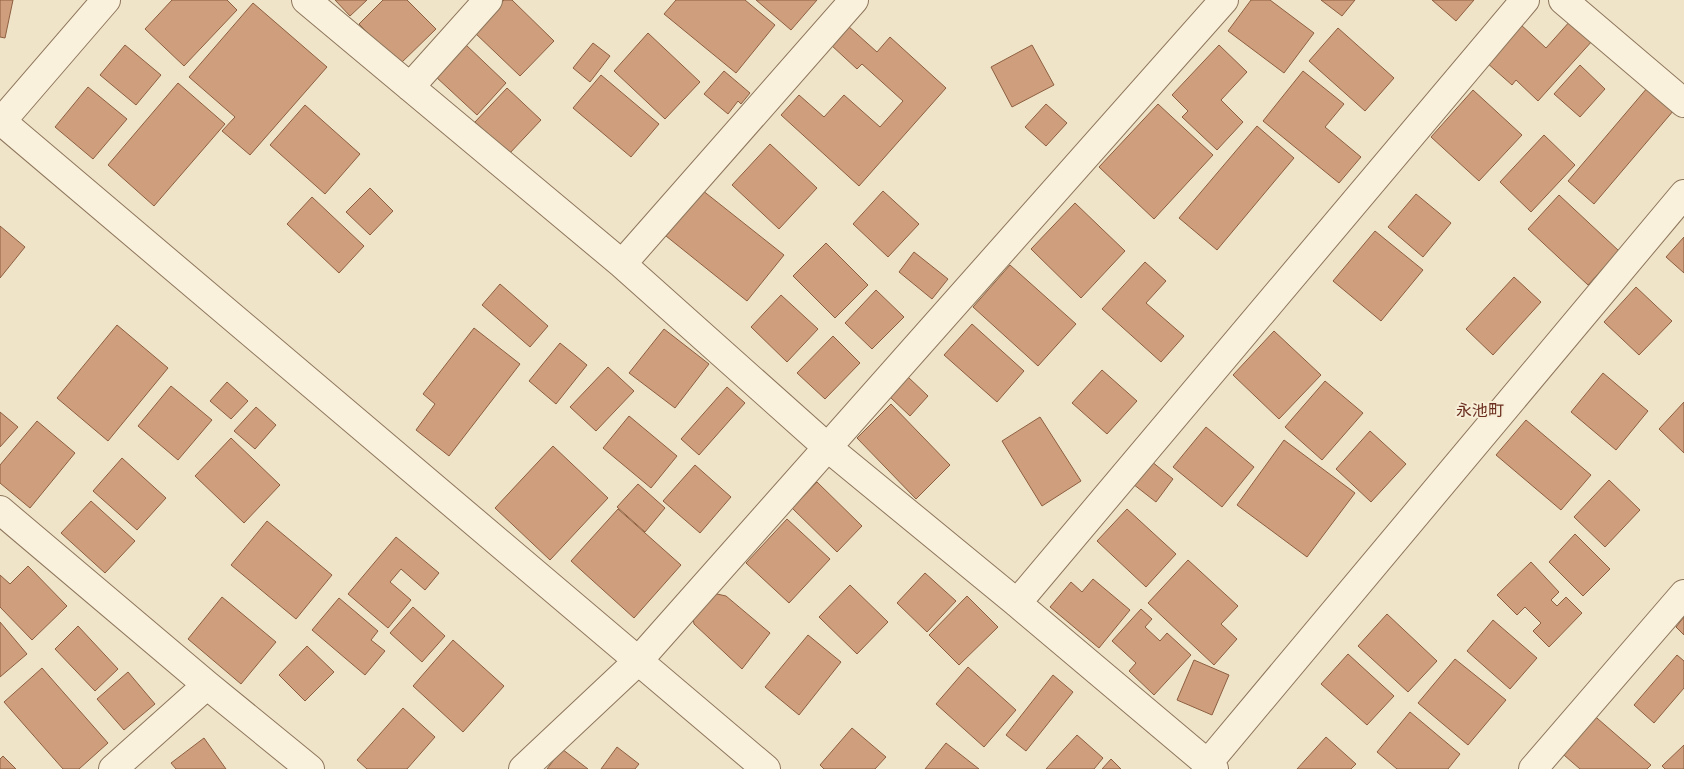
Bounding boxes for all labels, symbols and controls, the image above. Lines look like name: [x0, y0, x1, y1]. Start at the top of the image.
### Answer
district label: 永池町: [1456, 397, 1504, 421]

